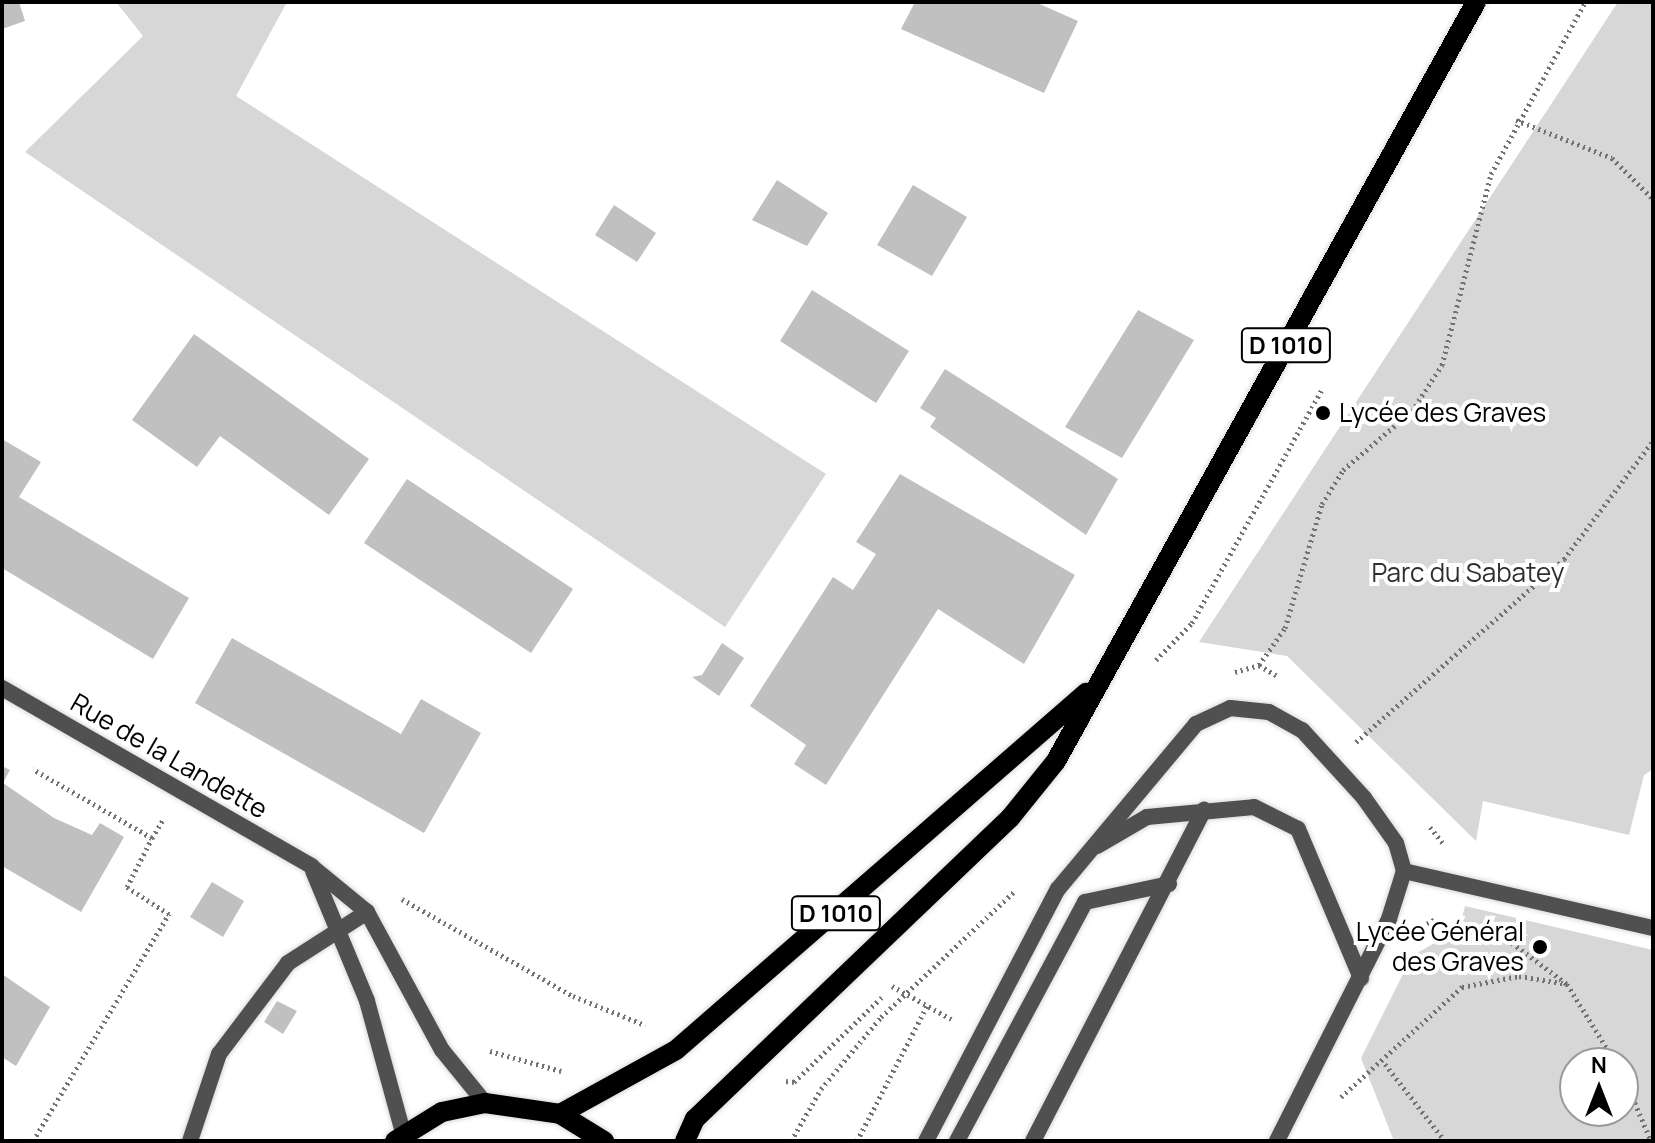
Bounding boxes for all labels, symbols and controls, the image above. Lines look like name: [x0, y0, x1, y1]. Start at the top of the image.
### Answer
road number: D 1010: [1240, 325, 1332, 365]
place label: Lycée des Graves: [1339, 397, 1546, 429]
marker: Lycée des Graves: [1314, 404, 1332, 422]
park label: Parc du Sabatey: [1371, 557, 1565, 589]
street label: Rue de la Landette: [65, 687, 273, 825]
road number: D 1010: [790, 893, 882, 933]
place label: Lycée Général des Graves: [1356, 916, 1524, 978]
marker: Lycée Général des Graves: [1531, 938, 1549, 956]
north arrow: [1559, 1047, 1639, 1127]
text: N: [1591, 1050, 1607, 1080]

